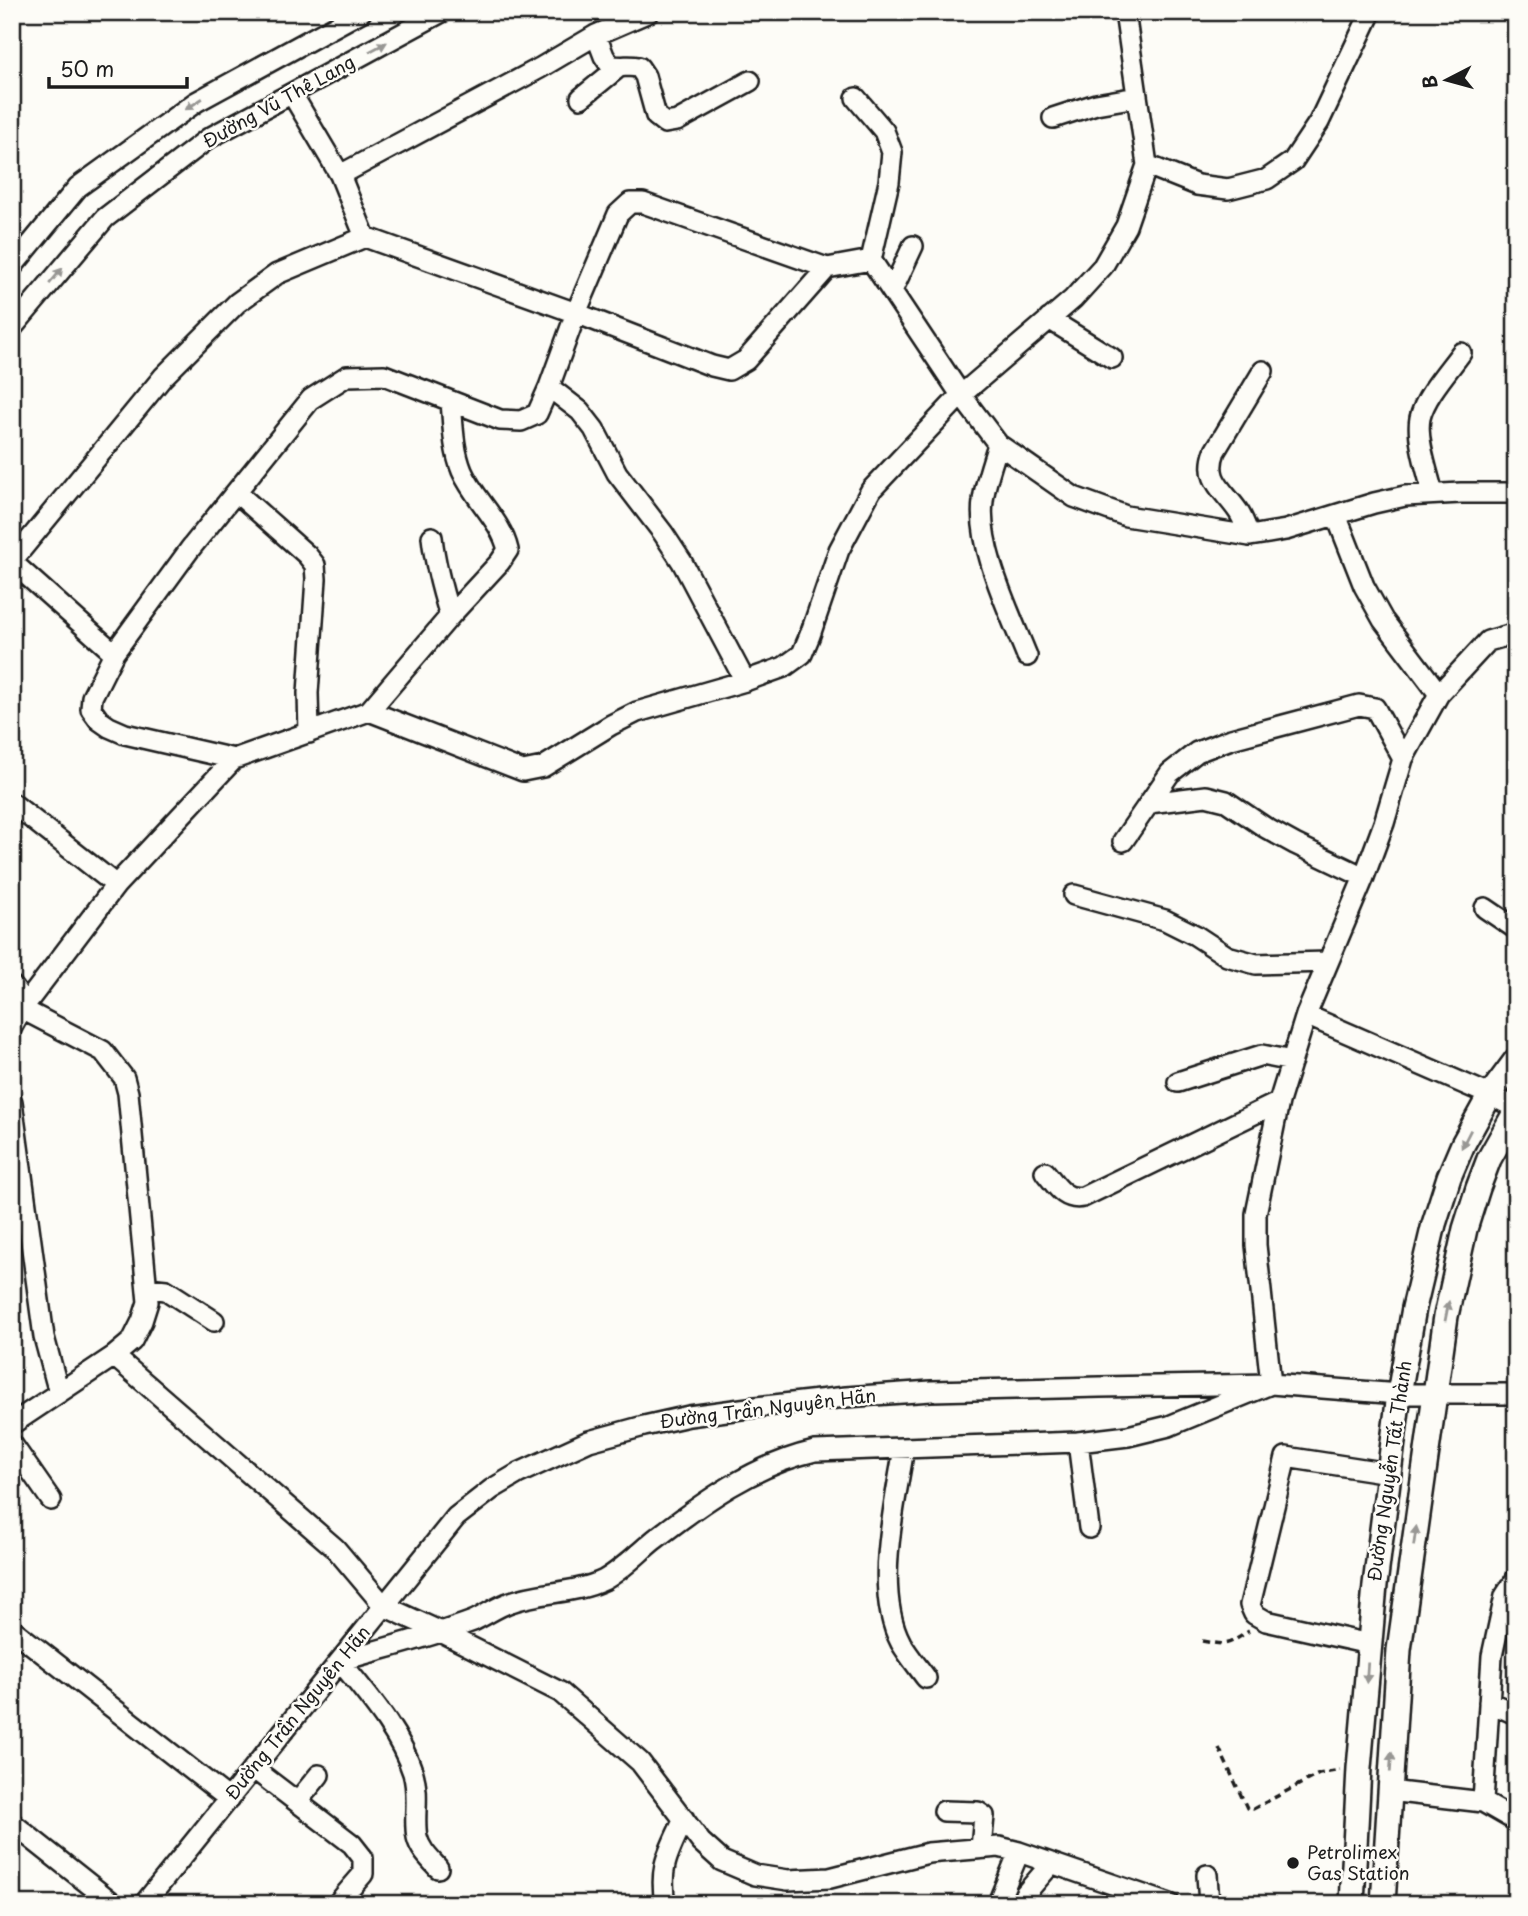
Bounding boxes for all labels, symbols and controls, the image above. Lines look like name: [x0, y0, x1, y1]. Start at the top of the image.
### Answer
one-way arrow: [368, 41, 388, 53]
scale bar: [49, 46, 187, 90]
north arrow: [1412, 46, 1482, 116]
street label: Đường Vũ Thê Lang: [197, 48, 359, 154]
text: 50 m: [60, 52, 114, 84]
text: B: [1414, 74, 1444, 90]
one-way arrow: [184, 98, 204, 111]
one-way arrow: [48, 267, 64, 285]
one-way arrow: [1461, 1129, 1473, 1149]
one-way arrow: [1442, 1300, 1453, 1322]
street label: Đường Nguyễn Tất Thành: [1360, 1359, 1417, 1583]
street label: Đường Trần Nguyên Hãn: [658, 1381, 877, 1434]
one-way arrow: [1410, 1525, 1421, 1547]
street label: Đường Trần Nguyên Hãn: [218, 1619, 376, 1805]
one-way arrow: [1361, 1662, 1372, 1684]
one-way arrow: [1386, 1751, 1397, 1773]
place label: Petrolimex Gas Station: [1307, 1838, 1410, 1886]
marker: Petrolimex Gas Station: [1285, 1855, 1301, 1871]

